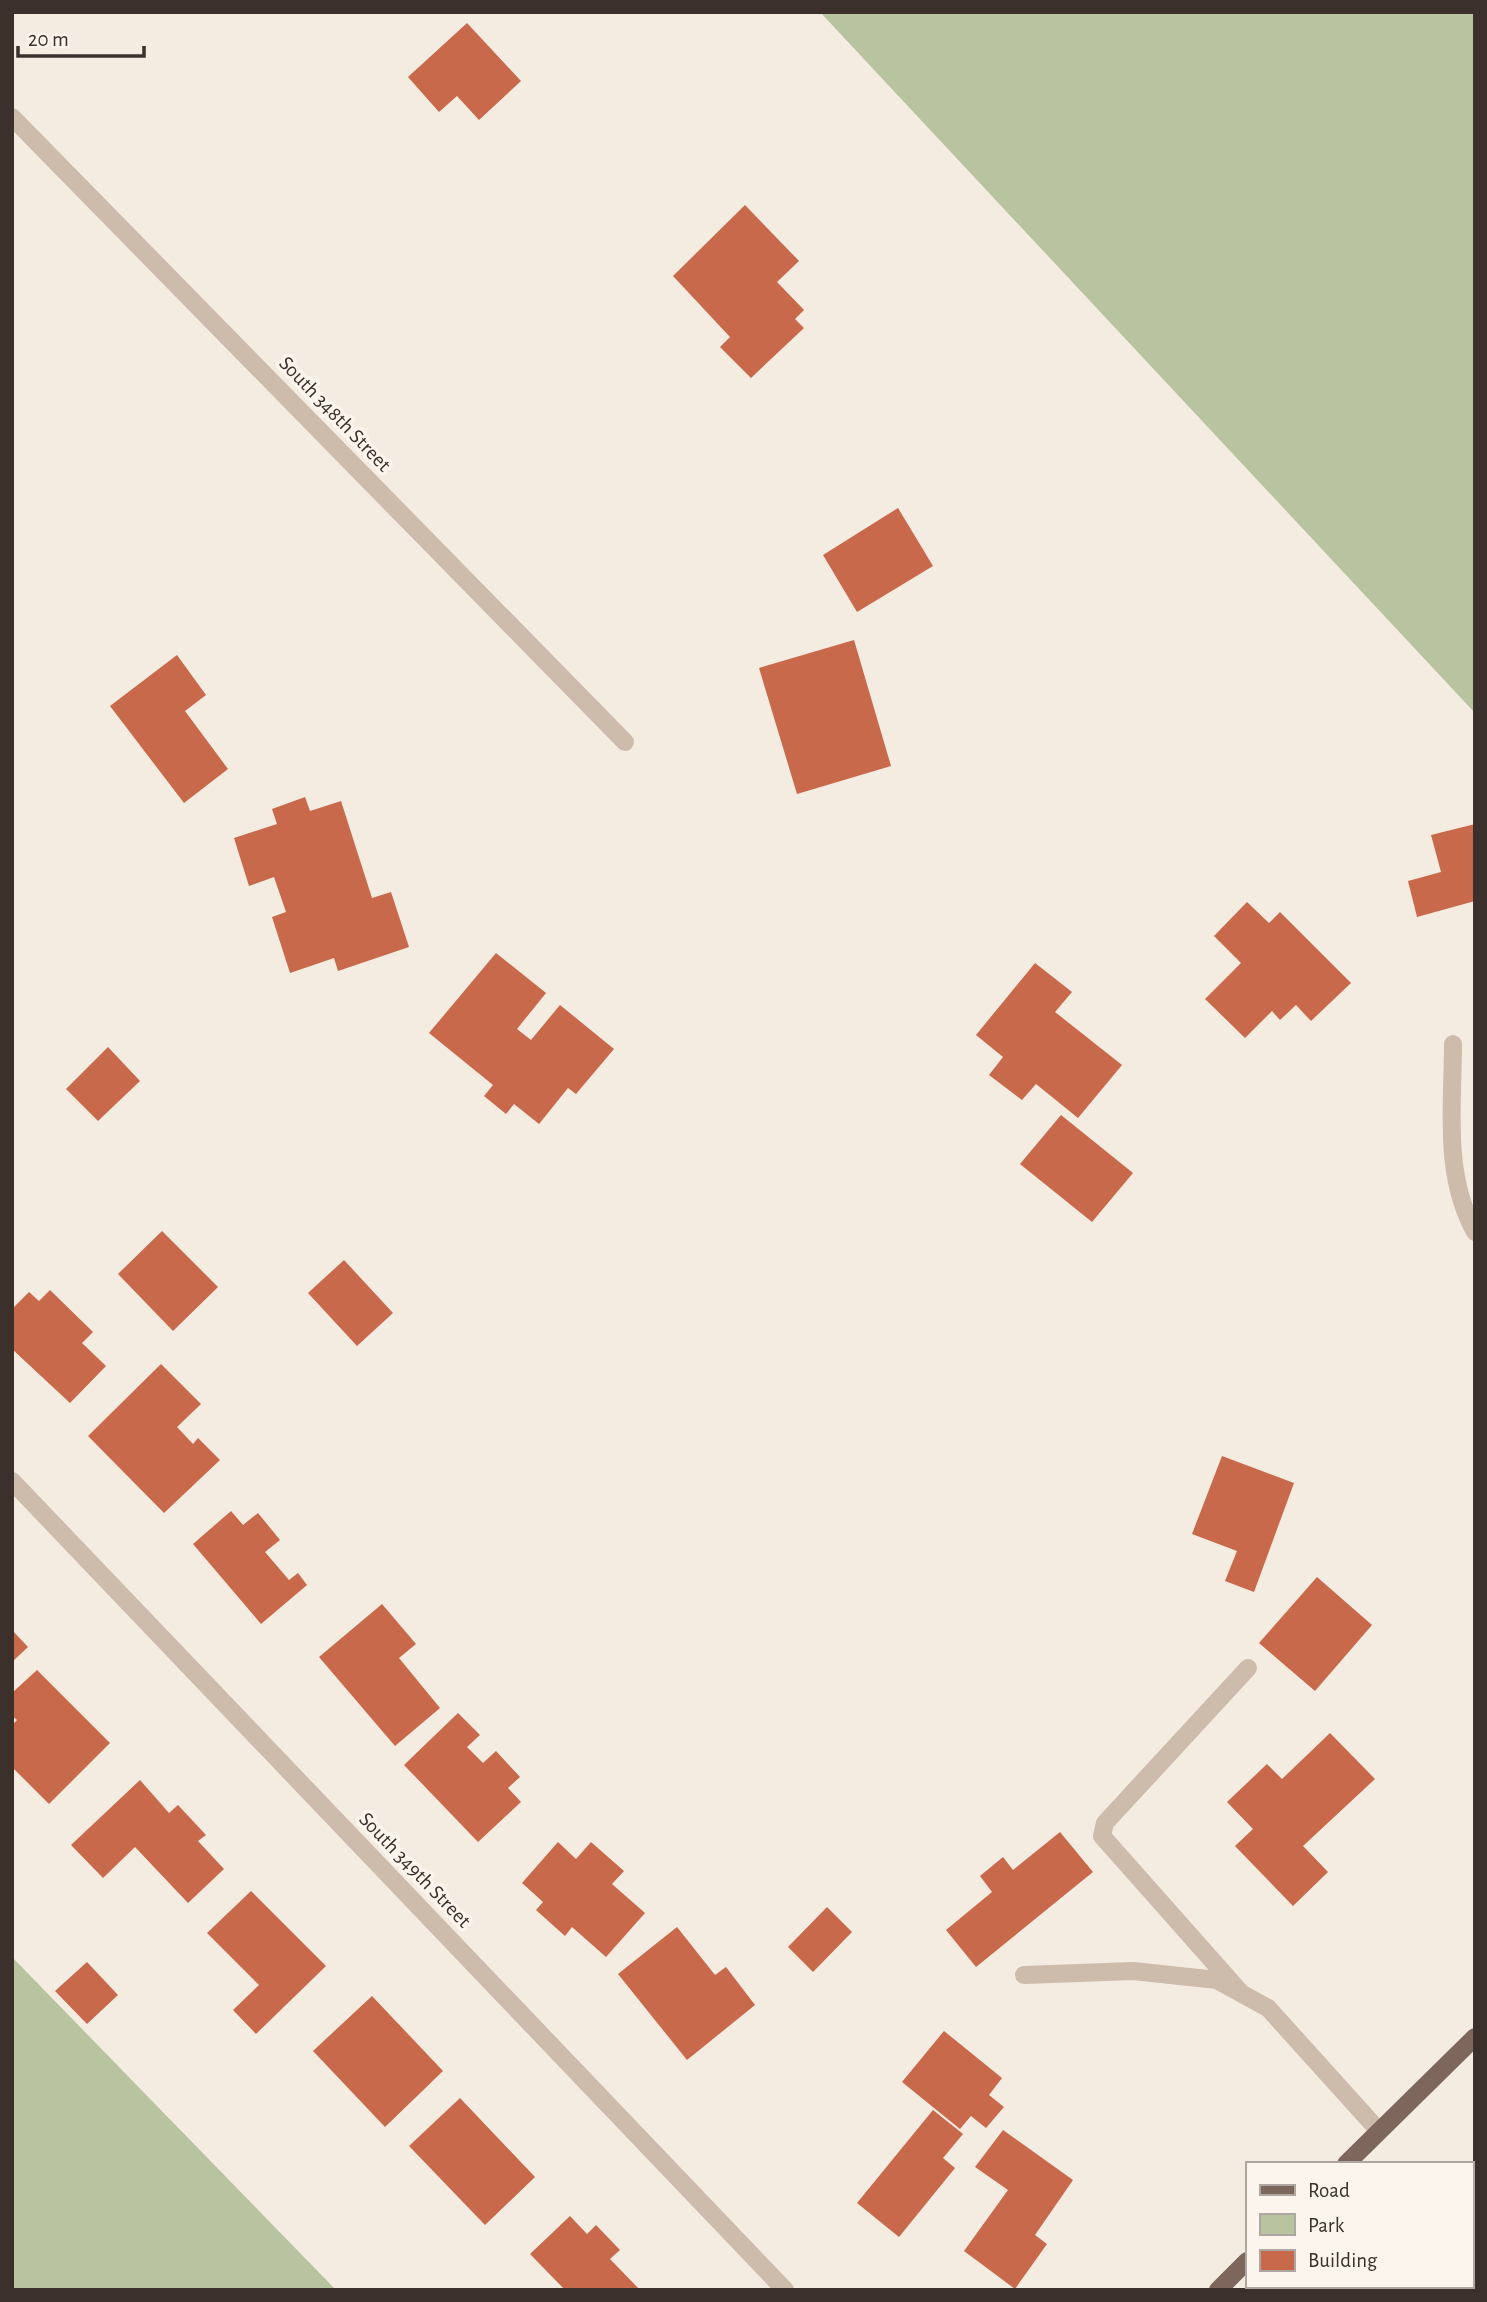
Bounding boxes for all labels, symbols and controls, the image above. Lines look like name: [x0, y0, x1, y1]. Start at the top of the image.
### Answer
scale bar: [18, 14, 144, 58]
text: 20 m: [28, 29, 69, 50]
street label: South 348th Street: [275, 352, 395, 476]
street label: South 349th Street: [355, 1808, 475, 1932]
legend: [1246, 2162, 1473, 2288]
text: Road: [1308, 2180, 1350, 2201]
text: Park: [1308, 2215, 1345, 2236]
text: Building: [1308, 2250, 1378, 2271]

